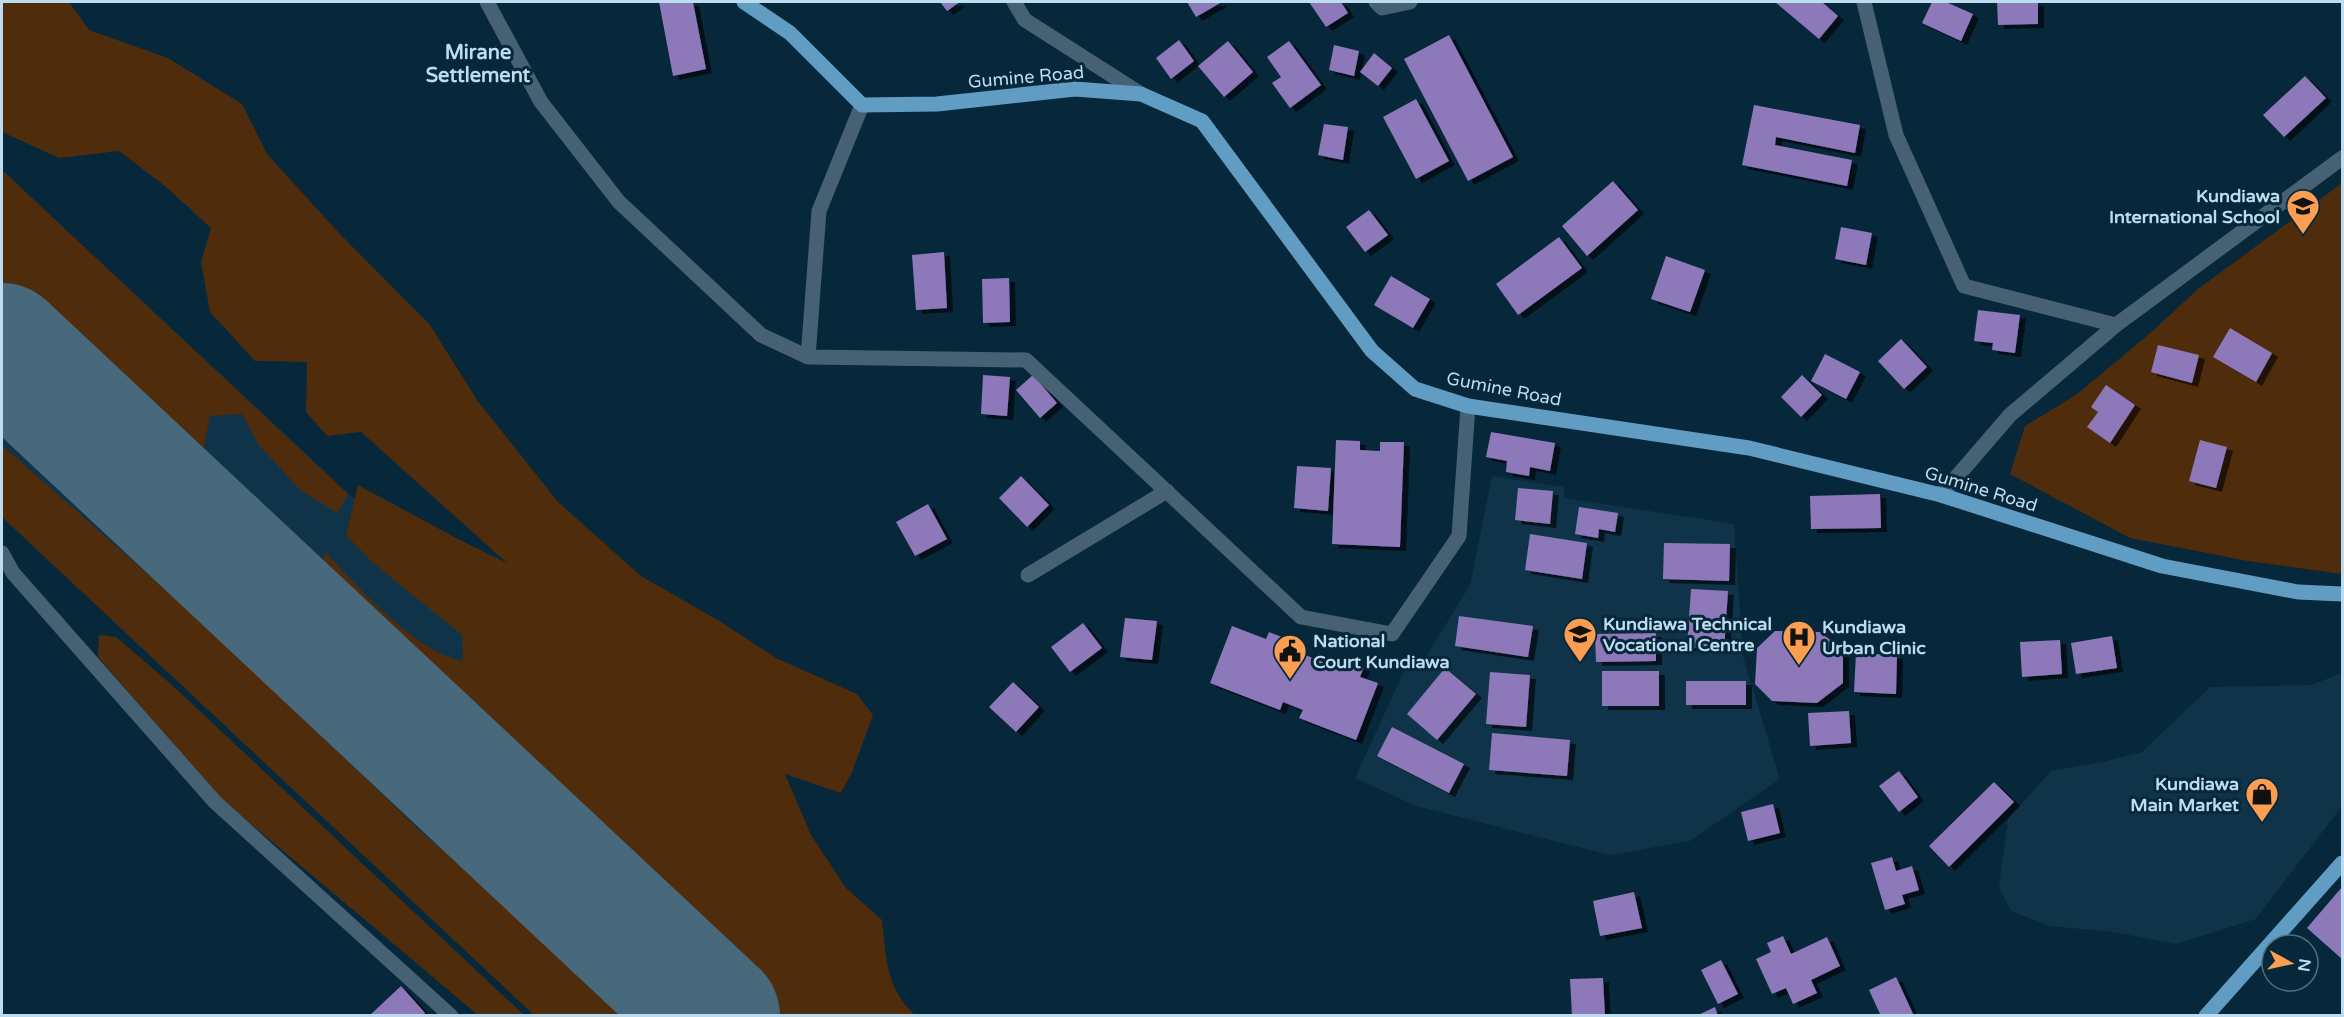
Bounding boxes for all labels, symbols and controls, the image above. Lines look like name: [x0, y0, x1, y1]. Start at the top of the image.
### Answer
district label: Mirane Settlement: [426, 41, 531, 88]
street label: Gumine Road: [967, 61, 1085, 93]
place label: Kundiawa International School: [2109, 185, 2280, 228]
school or university icon: Kundiawa International School: [2285, 188, 2321, 235]
street label: Gumine Road: [1445, 367, 1563, 411]
street label: Gumine Road: [1922, 461, 2040, 517]
place label: Kundiawa Technical Vocational Centre: [1603, 613, 1772, 656]
school or university icon: Kundiawa Technical Vocational Centre: [1562, 616, 1598, 663]
place label: Kundiawa Urban Clinic: [1822, 616, 1926, 659]
hospital icon: Kundiawa Urban Clinic: [1781, 619, 1817, 666]
place label: National Court Kundiawa: [1313, 630, 1450, 673]
public building icon: National Court Kundiawa: [1272, 633, 1308, 680]
place label: Kundiawa Main Market: [2130, 773, 2239, 816]
shop icon: Kundiawa Main Market: [2244, 776, 2280, 823]
north arrow: [2260, 933, 2320, 993]
text: N: [2293, 957, 2315, 973]

